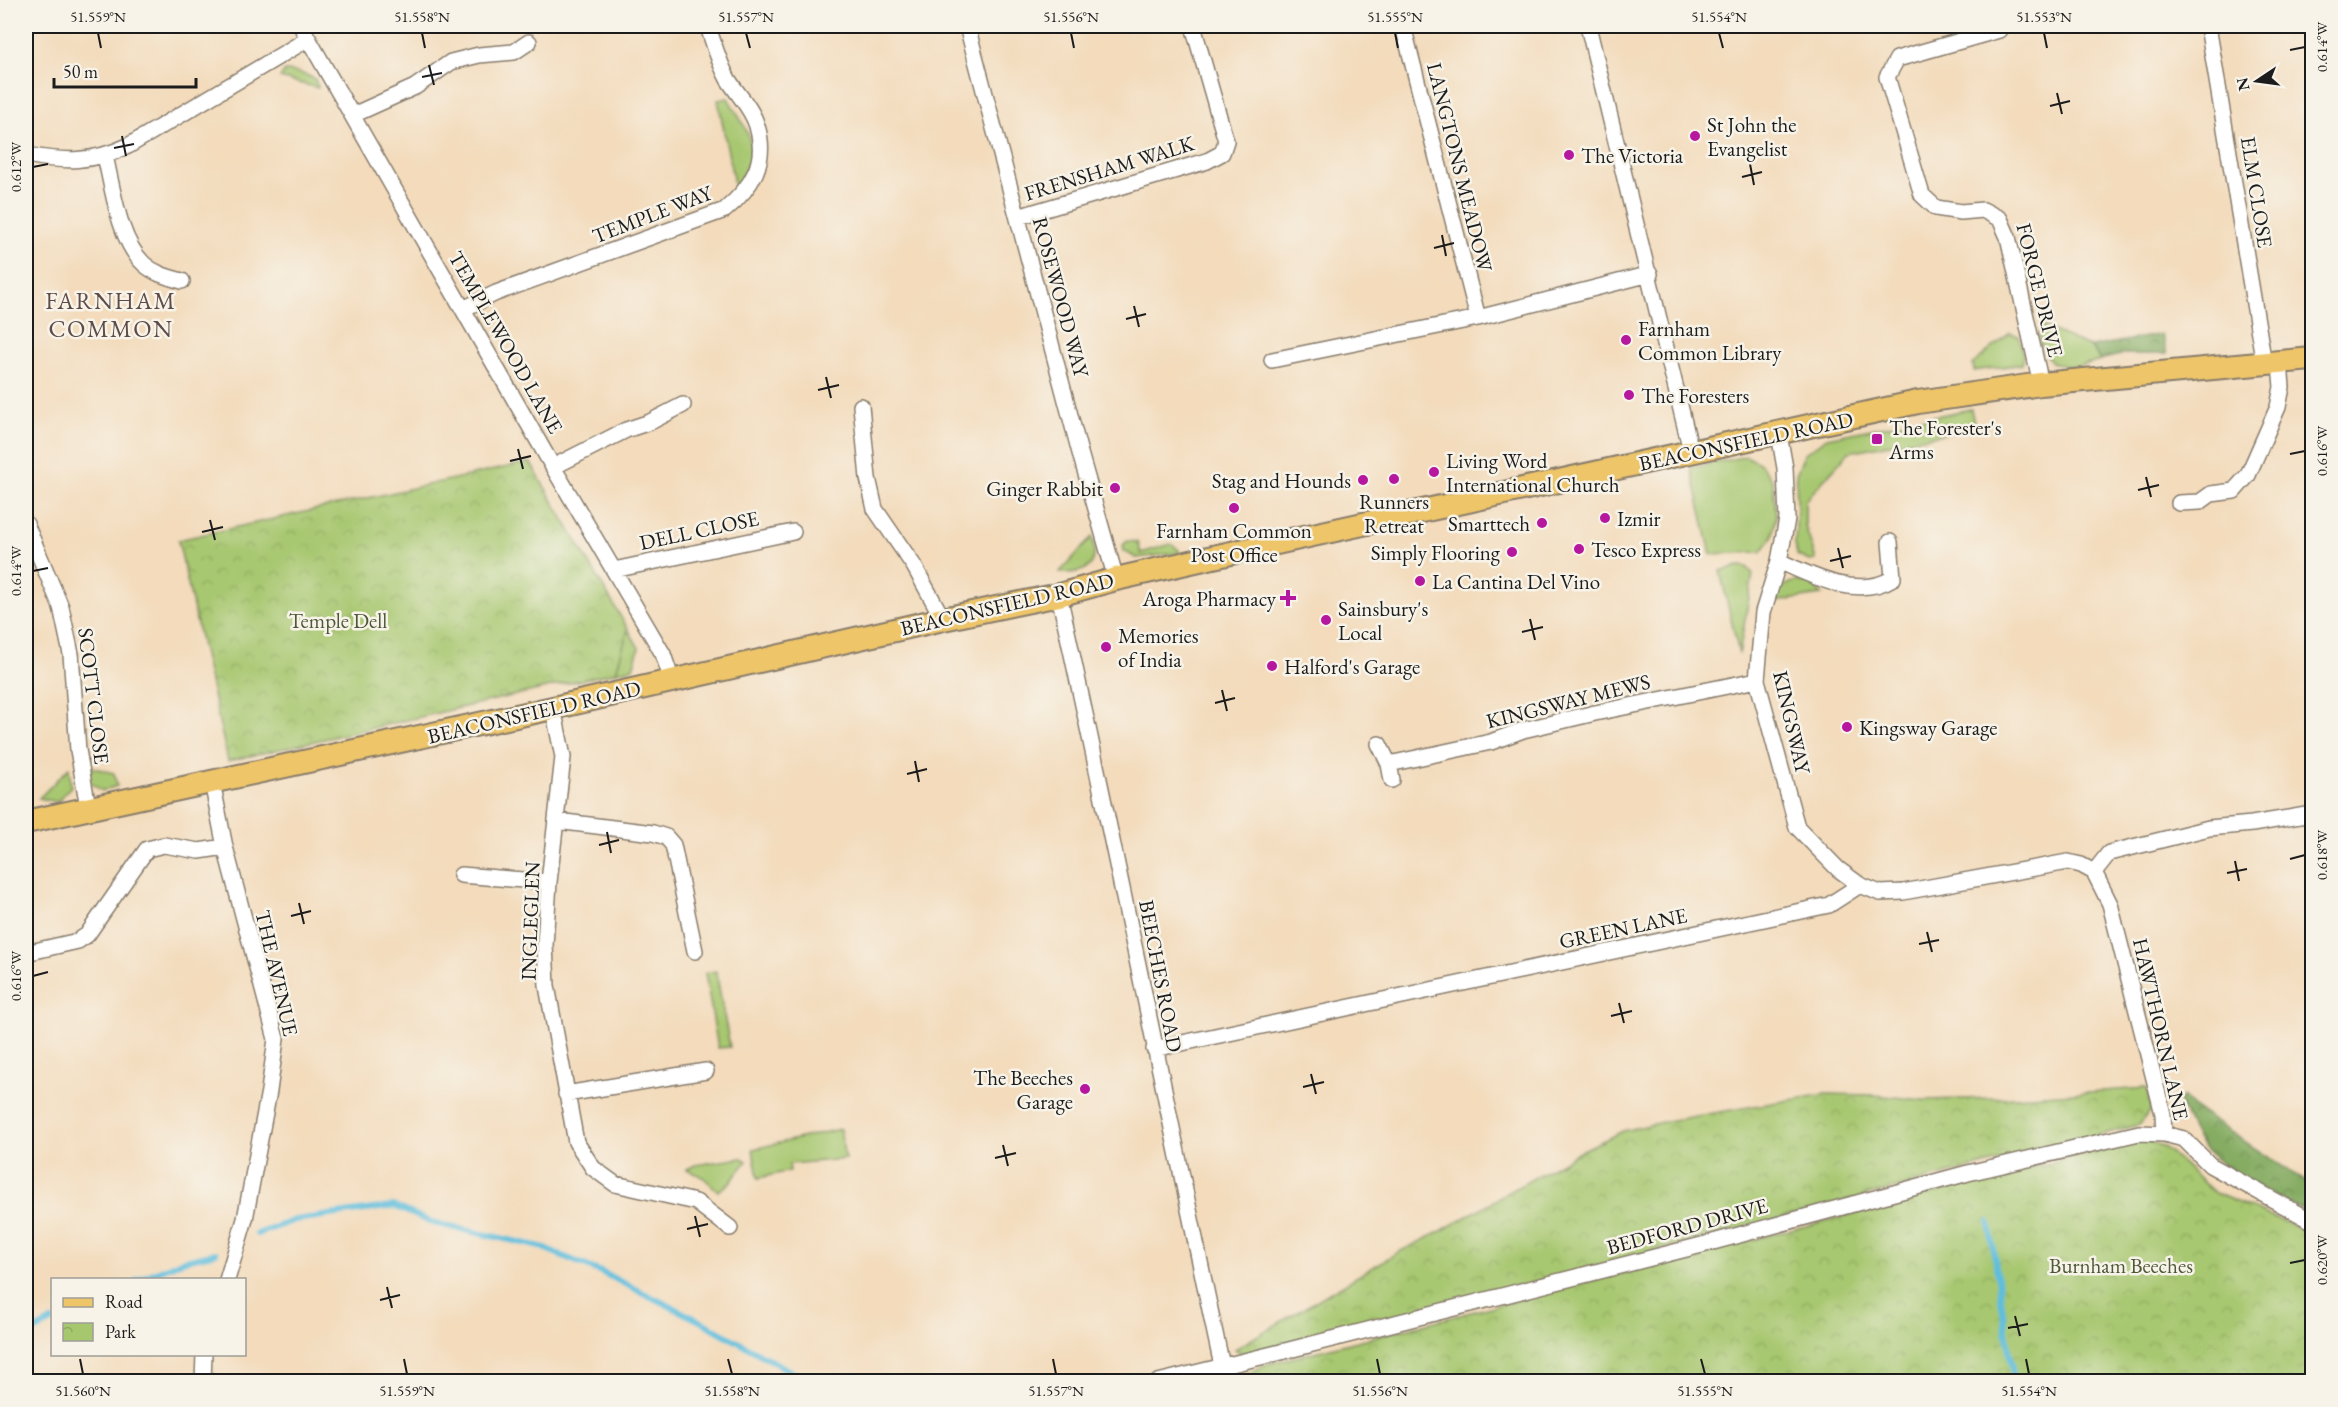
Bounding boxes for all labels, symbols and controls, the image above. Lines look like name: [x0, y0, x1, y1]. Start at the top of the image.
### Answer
text: 51.559°N: [70, 7, 126, 26]
text: 51.558°N: [394, 7, 450, 26]
text: 51.557°N: [718, 7, 774, 26]
text: 51.556°N: [1043, 7, 1099, 26]
text: 51.555°N: [1367, 7, 1423, 26]
text: 51.554°N: [1691, 7, 1747, 26]
text: 51.553°N: [2016, 7, 2072, 26]
text: 0.614°W: [2312, 22, 2331, 72]
scale bar: [54, 51, 196, 89]
north arrow: [2227, 51, 2287, 111]
text: 50 m: [63, 60, 98, 83]
street label: LANGTONS MEADOW: [1421, 60, 1499, 275]
text: N: [2231, 76, 2255, 93]
place label: St John the Evangelist: [1707, 111, 1796, 162]
street label: FRENSHAM WALK: [1021, 129, 1198, 207]
marker: St John the Evangelist: [1688, 129, 1702, 143]
street label: ELM CLOSE: [2235, 135, 2279, 250]
text: 0.612°W: [6, 142, 25, 192]
place label: The Victoria: [1581, 142, 1684, 169]
marker: The Victoria: [1562, 148, 1576, 162]
street label: TEMPLE WAY: [588, 178, 718, 249]
street label: ROSEWOOD WAY: [1027, 214, 1096, 382]
street label: FORGE DRIVE: [2010, 220, 2070, 360]
street label: TEMPLEWOOD LANE: [443, 246, 569, 438]
district label: FARNHAM COMMON: [45, 285, 177, 344]
place label: Farnham Common Library: [1638, 315, 1782, 366]
marker: Farnham Common Library: [1619, 333, 1633, 347]
place label: The Foresters: [1641, 382, 1750, 409]
marker: The Foresters: [1622, 388, 1636, 402]
street label: BEACONSFIELD ROAD: [1636, 405, 1856, 477]
place label: The Forester's Arms: [1888, 414, 2002, 465]
text: 0.616°W: [2312, 426, 2331, 476]
marker: The Forester's Arms: [1870, 432, 1884, 446]
place label: Living Word International Church: [1446, 447, 1620, 498]
marker: Living Word International Church: [1427, 465, 1441, 479]
place label: Stag and Hounds: [1212, 467, 1351, 494]
marker: Runners Retreat: [1387, 472, 1401, 486]
marker: Stag and Hounds: [1356, 473, 1370, 487]
place label: Ginger Rabbit: [986, 475, 1103, 502]
marker: Ginger Rabbit: [1108, 481, 1122, 495]
place label: Runners Retreat: [1359, 488, 1429, 539]
marker: Farnham Common Post Office: [1227, 501, 1241, 515]
street label: DELL CLOSE: [637, 504, 761, 556]
place label: Izmir: [1617, 505, 1661, 532]
place label: Smarttech: [1448, 510, 1530, 537]
marker: Izmir: [1598, 511, 1612, 525]
marker: Smarttech: [1535, 516, 1549, 530]
place label: Farnham Common Post Office: [1156, 517, 1312, 568]
place label: Tesco Express: [1591, 536, 1701, 563]
place label: Simply Flooring: [1371, 539, 1501, 566]
marker: Tesco Express: [1572, 542, 1586, 556]
marker: Simply Flooring: [1505, 545, 1519, 559]
text: 0.614°W: [6, 546, 25, 596]
street label: BEACONSFIELD ROAD: [898, 566, 1116, 642]
place label: La Cantina Del Vino: [1432, 568, 1600, 595]
marker: La Cantina Del Vino: [1413, 574, 1427, 588]
place label: Aroga Pharmacy: [1142, 585, 1277, 612]
marker: Aroga Pharmacy: [1281, 591, 1295, 605]
place label: Sainsbury's Local: [1338, 595, 1428, 646]
park label: Temple Dell: [289, 607, 387, 634]
marker: Sainsbury's Local: [1319, 613, 1333, 627]
place label: Memories of India: [1118, 622, 1199, 673]
street label: SCOTT CLOSE: [72, 626, 116, 766]
marker: Memories of India: [1099, 640, 1113, 654]
place label: Halford's Garage: [1284, 653, 1420, 680]
marker: Halford's Garage: [1265, 659, 1279, 673]
street label: KINGSWAY MEWS: [1483, 668, 1653, 734]
street label: KINGSWAY: [1767, 668, 1817, 778]
street label: BEACONSFIELD ROAD: [425, 674, 643, 750]
place label: Kingsway Garage: [1859, 714, 1998, 741]
marker: Kingsway Garage: [1840, 720, 1854, 734]
text: 0.618°W: [2312, 830, 2331, 880]
street label: INGLEGLEN: [514, 861, 546, 981]
street label: BEECHES ROAD: [1133, 898, 1189, 1055]
street label: GREEN LANE: [1557, 901, 1690, 955]
street label: THE AVENUE: [249, 907, 305, 1039]
street label: HAWTHORN LANE: [2127, 935, 2195, 1123]
text: 0.616°W: [6, 951, 25, 1001]
place label: The Beeches Garage: [973, 1064, 1073, 1115]
marker: The Beeches Garage: [1078, 1082, 1092, 1096]
street label: BEDFORD DRIVE: [1603, 1191, 1771, 1260]
text: 0.620°W: [2312, 1235, 2331, 1285]
park label: Burnham Beeches: [2049, 1252, 2193, 1279]
legend: [51, 1278, 246, 1356]
text: Road: [105, 1290, 144, 1313]
text: Park: [105, 1320, 136, 1343]
text: 51.560°N: [55, 1381, 111, 1400]
text: 51.559°N: [379, 1381, 435, 1400]
text: 51.558°N: [704, 1381, 760, 1400]
text: 51.557°N: [1028, 1381, 1084, 1400]
text: 51.556°N: [1352, 1381, 1408, 1400]
text: 51.555°N: [1677, 1381, 1733, 1400]
text: 51.554°N: [2001, 1381, 2057, 1400]

